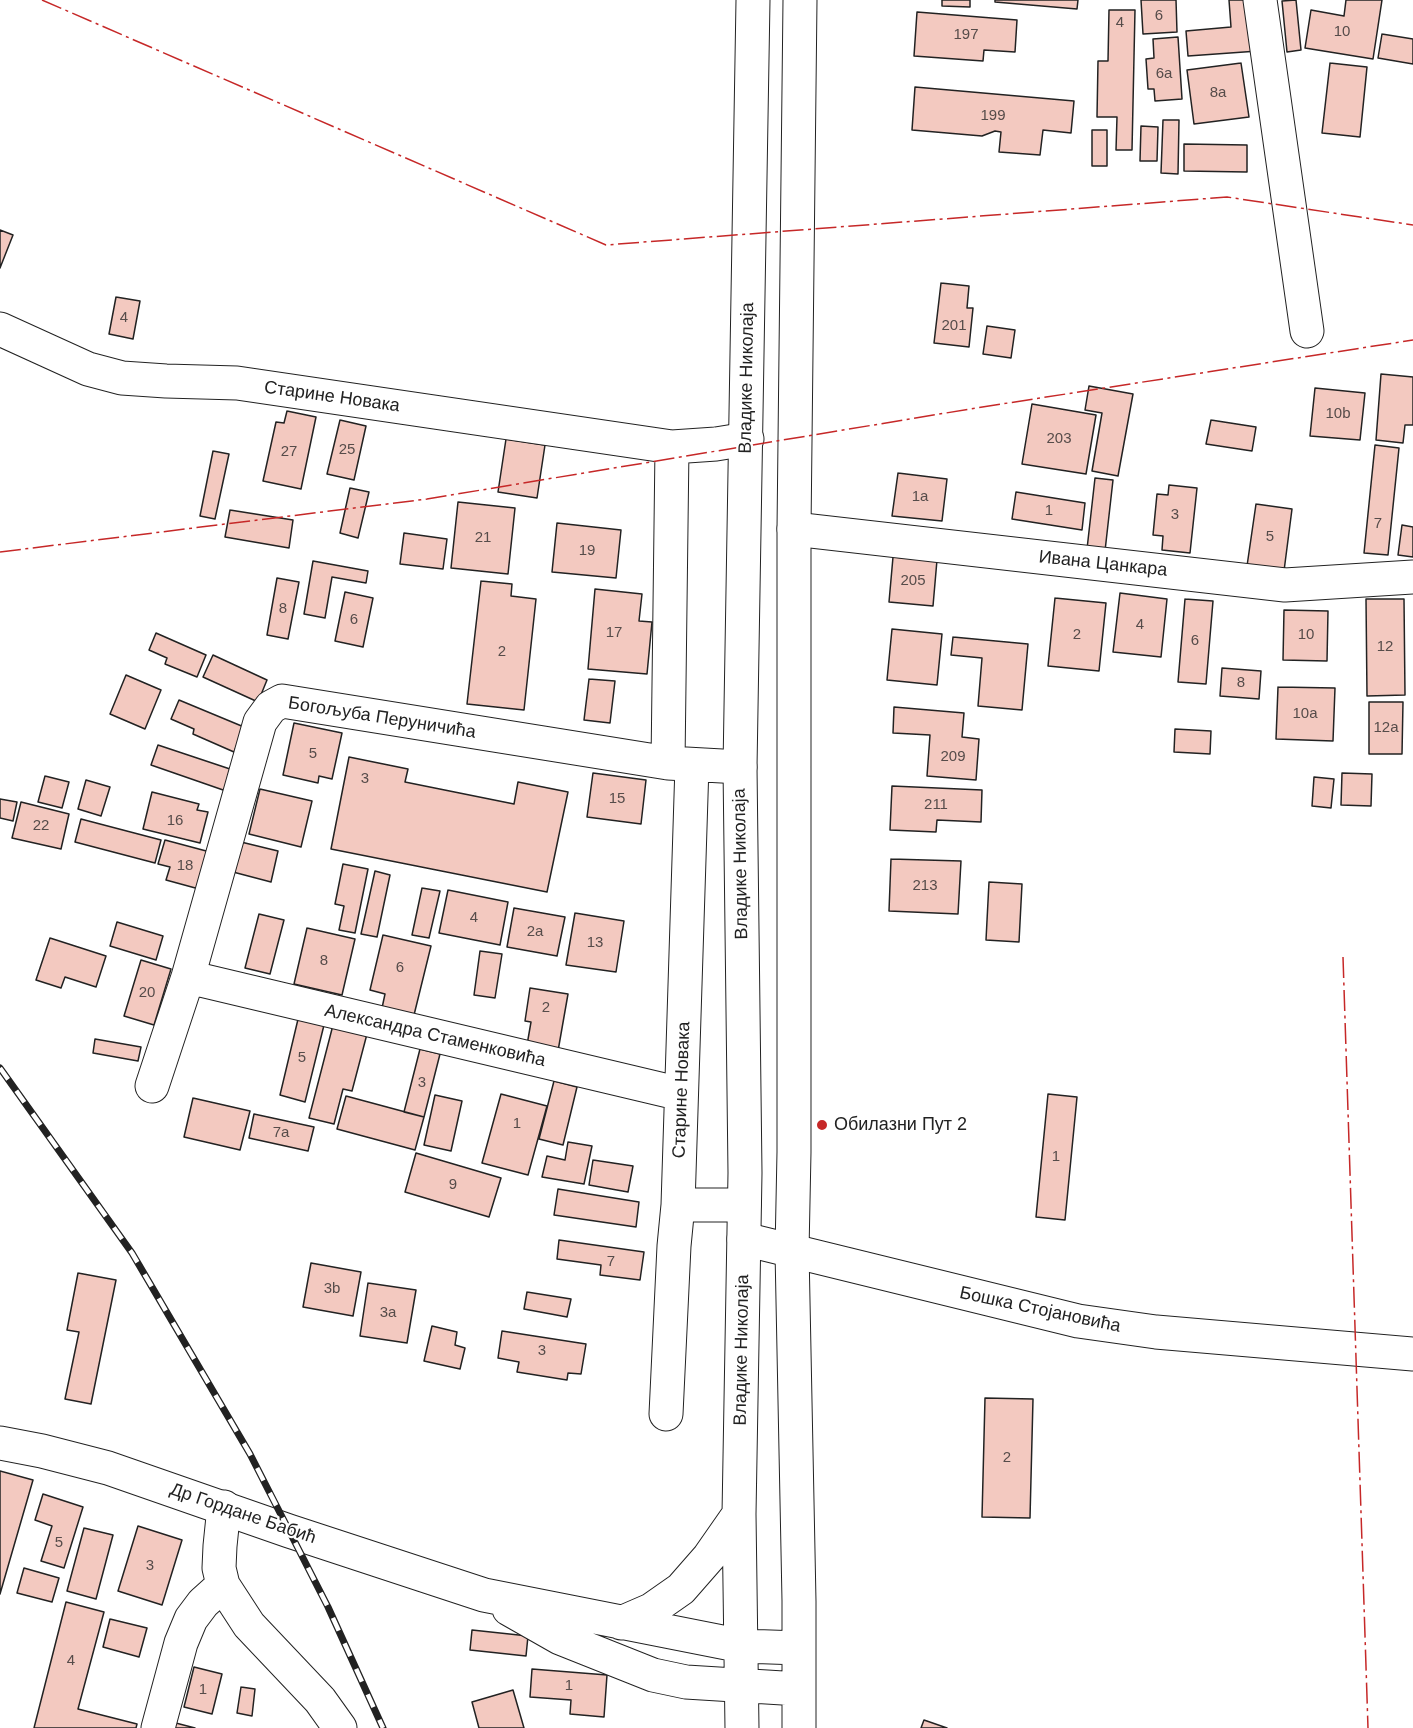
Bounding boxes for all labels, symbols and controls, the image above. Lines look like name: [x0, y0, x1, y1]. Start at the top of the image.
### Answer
house number: 6: [1155, 7, 1163, 25]
house number: 4: [1116, 14, 1124, 32]
house number: 10: [1334, 23, 1350, 41]
house number: 197: [953, 26, 979, 44]
house number: 6a: [1156, 65, 1172, 83]
house number: 8a: [1210, 84, 1226, 102]
house number: 199: [980, 107, 1006, 125]
street label: Владике Николаја: [735, 302, 759, 454]
house number: 4: [120, 309, 128, 327]
house number: 201: [941, 317, 967, 335]
street label: Старине Новака: [263, 377, 401, 417]
house number: 10b: [1325, 405, 1351, 423]
house number: 203: [1046, 430, 1072, 448]
house number: 25: [339, 441, 355, 459]
house number: 27: [281, 443, 297, 461]
house number: 1a: [912, 488, 928, 506]
house number: 1: [1045, 502, 1053, 520]
house number: 3: [1171, 506, 1179, 524]
house number: 7: [1374, 515, 1382, 533]
house number: 5: [1266, 528, 1274, 546]
house number: 21: [475, 529, 491, 547]
house number: 19: [579, 542, 595, 560]
street label: Ивана Цанкара: [1038, 547, 1168, 581]
house number: 205: [900, 572, 926, 590]
house number: 8: [279, 600, 287, 618]
house number: 6: [350, 611, 358, 629]
house number: 4: [1136, 616, 1144, 634]
house number: 17: [606, 624, 622, 642]
house number: 2: [1073, 626, 1081, 644]
house number: 10: [1298, 626, 1314, 644]
house number: 6: [1191, 632, 1199, 650]
house number: 12: [1377, 638, 1393, 656]
house number: 2: [498, 643, 506, 661]
house number: 8: [1237, 674, 1245, 692]
street label: Богољуба Перуничића: [287, 693, 477, 743]
house number: 10a: [1292, 705, 1318, 723]
house number: 12a: [1373, 719, 1399, 737]
house number: 5: [309, 745, 317, 763]
house number: 209: [940, 748, 966, 766]
house number: 3: [361, 770, 369, 788]
street label: Владике Николаја: [729, 788, 753, 940]
house number: 15: [609, 790, 625, 808]
house number: 211: [924, 796, 948, 814]
house number: 16: [167, 812, 183, 830]
house number: 22: [33, 817, 49, 835]
house number: 18: [177, 857, 193, 875]
house number: 213: [912, 877, 938, 895]
house number: 4: [470, 909, 478, 927]
house number: 2a: [527, 923, 543, 941]
house number: 13: [587, 934, 603, 952]
house number: 8: [320, 952, 328, 970]
house number: 6: [396, 959, 404, 977]
house number: 20: [139, 984, 155, 1002]
house number: 2: [542, 999, 550, 1017]
street label: Александра Стаменковића: [322, 1000, 548, 1072]
street label: Старине Новака: [669, 1021, 695, 1159]
house number: 5: [298, 1049, 306, 1067]
house number: 3: [418, 1074, 426, 1092]
place label: Обилазни Пут 2: [834, 1114, 967, 1136]
house number: 1: [513, 1115, 521, 1133]
marker: Обилазни Пут 2: [815, 1118, 829, 1132]
house number: 7a: [273, 1124, 289, 1142]
house number: 1: [1052, 1148, 1060, 1166]
house number: 9: [449, 1176, 457, 1194]
house number: 7: [607, 1253, 615, 1271]
street label: Владике Николаја: [730, 1274, 754, 1426]
house number: 3b: [324, 1280, 340, 1298]
street label: Бошка Стојановића: [957, 1282, 1123, 1338]
house number: 3a: [380, 1304, 396, 1322]
house number: 3: [538, 1342, 546, 1360]
house number: 2: [1003, 1449, 1011, 1467]
street label: Др Гордане Бабић: [167, 1479, 319, 1549]
house number: 5: [55, 1534, 63, 1552]
house number: 3: [146, 1557, 154, 1575]
house number: 4: [67, 1652, 75, 1670]
house number: 1: [565, 1677, 573, 1695]
house number: 1: [199, 1681, 207, 1699]

